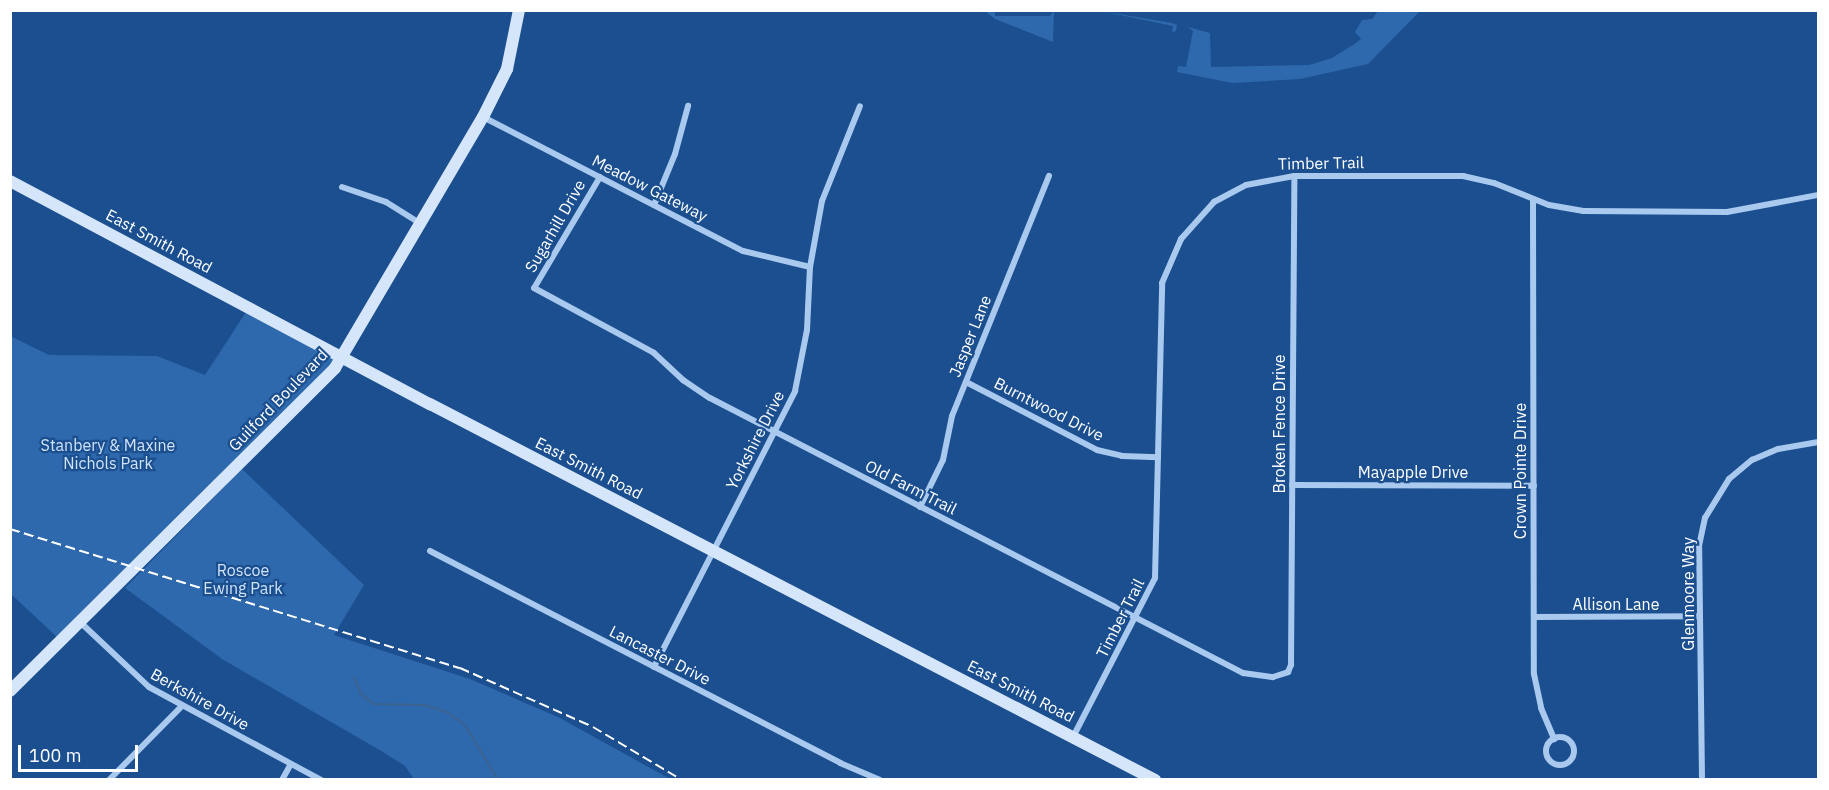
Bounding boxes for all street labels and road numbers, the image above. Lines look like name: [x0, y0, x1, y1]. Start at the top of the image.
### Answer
street label: Meadow Gateway: [589, 151, 711, 225]
street label: Timber Trail: [1278, 153, 1364, 173]
street label: Sugarhill Drive: [521, 176, 589, 276]
street label: East Smith Road: [103, 205, 215, 277]
street label: Jasper Lane: [945, 292, 995, 380]
street label: Guilford Boulevard: [224, 345, 332, 455]
street label: Broken Fence Drive: [1269, 354, 1289, 494]
street label: Burntwood Drive: [991, 373, 1107, 445]
street label: Yorkshire Drive: [722, 387, 788, 493]
street label: Crown Pointe Drive: [1510, 403, 1530, 539]
street label: East Smith Road: [532, 433, 646, 503]
street label: Old Farm Trail: [862, 456, 960, 518]
street label: Mayapple Drive: [1358, 462, 1468, 482]
street label: Glenmoore Way: [1678, 537, 1698, 651]
street label: Timber Trail: [1092, 575, 1148, 661]
street label: Allison Lane: [1573, 594, 1659, 614]
street label: Lancaster Drive: [606, 621, 714, 689]
street label: East Smith Road: [964, 656, 1078, 726]
street label: Berkshire Drive: [147, 664, 253, 734]

